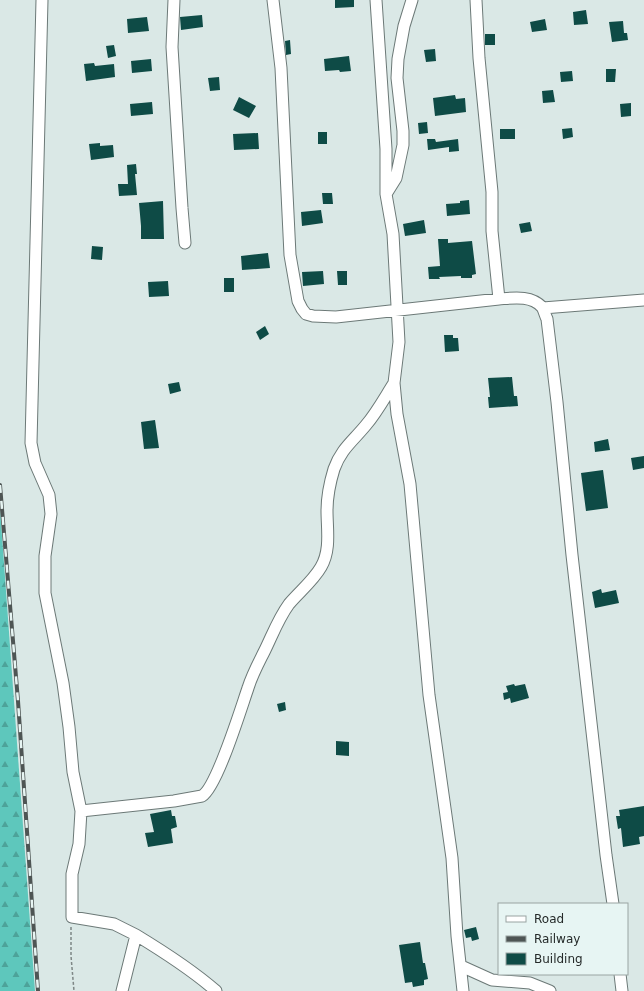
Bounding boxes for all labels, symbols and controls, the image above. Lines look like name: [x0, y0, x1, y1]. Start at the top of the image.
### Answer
legend: [498, 903, 628, 975]
text: Road: [534, 912, 564, 926]
text: Railway: [534, 932, 580, 946]
text: Building: [534, 952, 583, 966]

